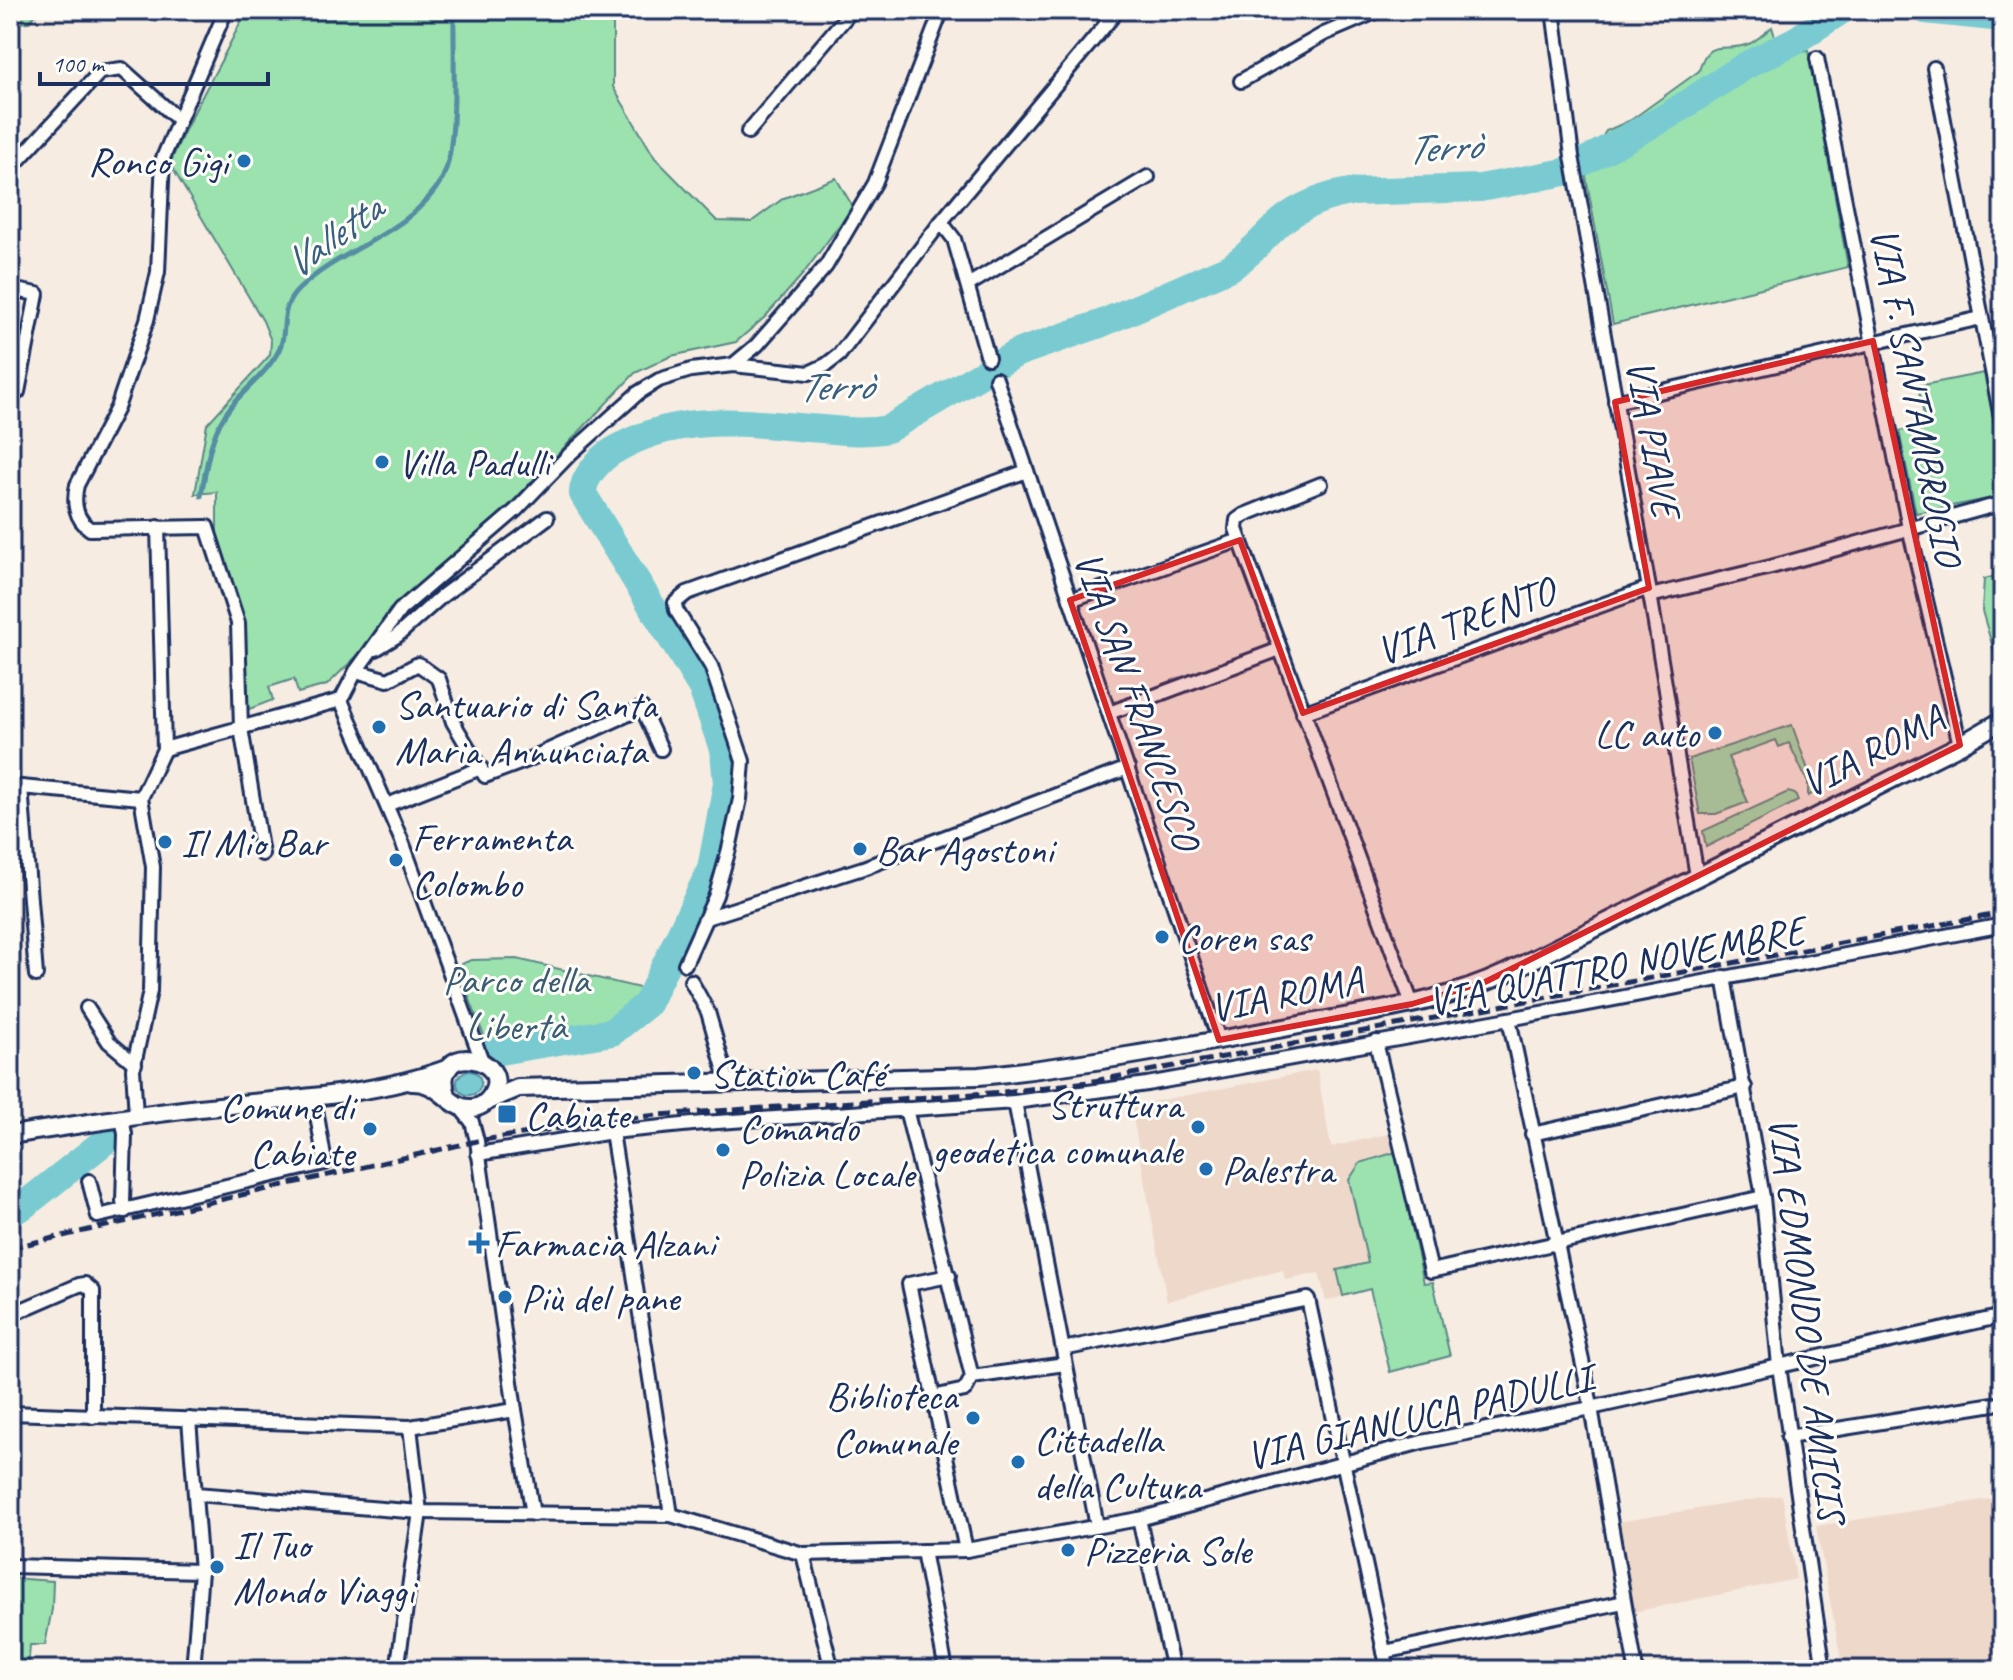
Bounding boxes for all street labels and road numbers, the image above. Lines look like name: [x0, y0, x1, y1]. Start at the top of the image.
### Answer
street label: VIA F. SANTAMBROGIO: [1859, 223, 1974, 574]
street label: VIA PIAVE: [1615, 356, 1692, 526]
street label: VIA SAN FRANCESCO: [1063, 545, 1213, 860]
street label: VIA TRENTO: [1370, 564, 1565, 676]
street label: VIA ROMA: [1792, 693, 1954, 808]
street label: VIA QUATTRO NOVEMBRE: [1424, 904, 1814, 1027]
street label: VIA ROMA: [1206, 954, 1368, 1033]
street label: VIA EDMONDO DE AMICIS: [1757, 1114, 1857, 1530]
street label: VIA GIANLUCA PADULLI: [1241, 1351, 1605, 1481]

